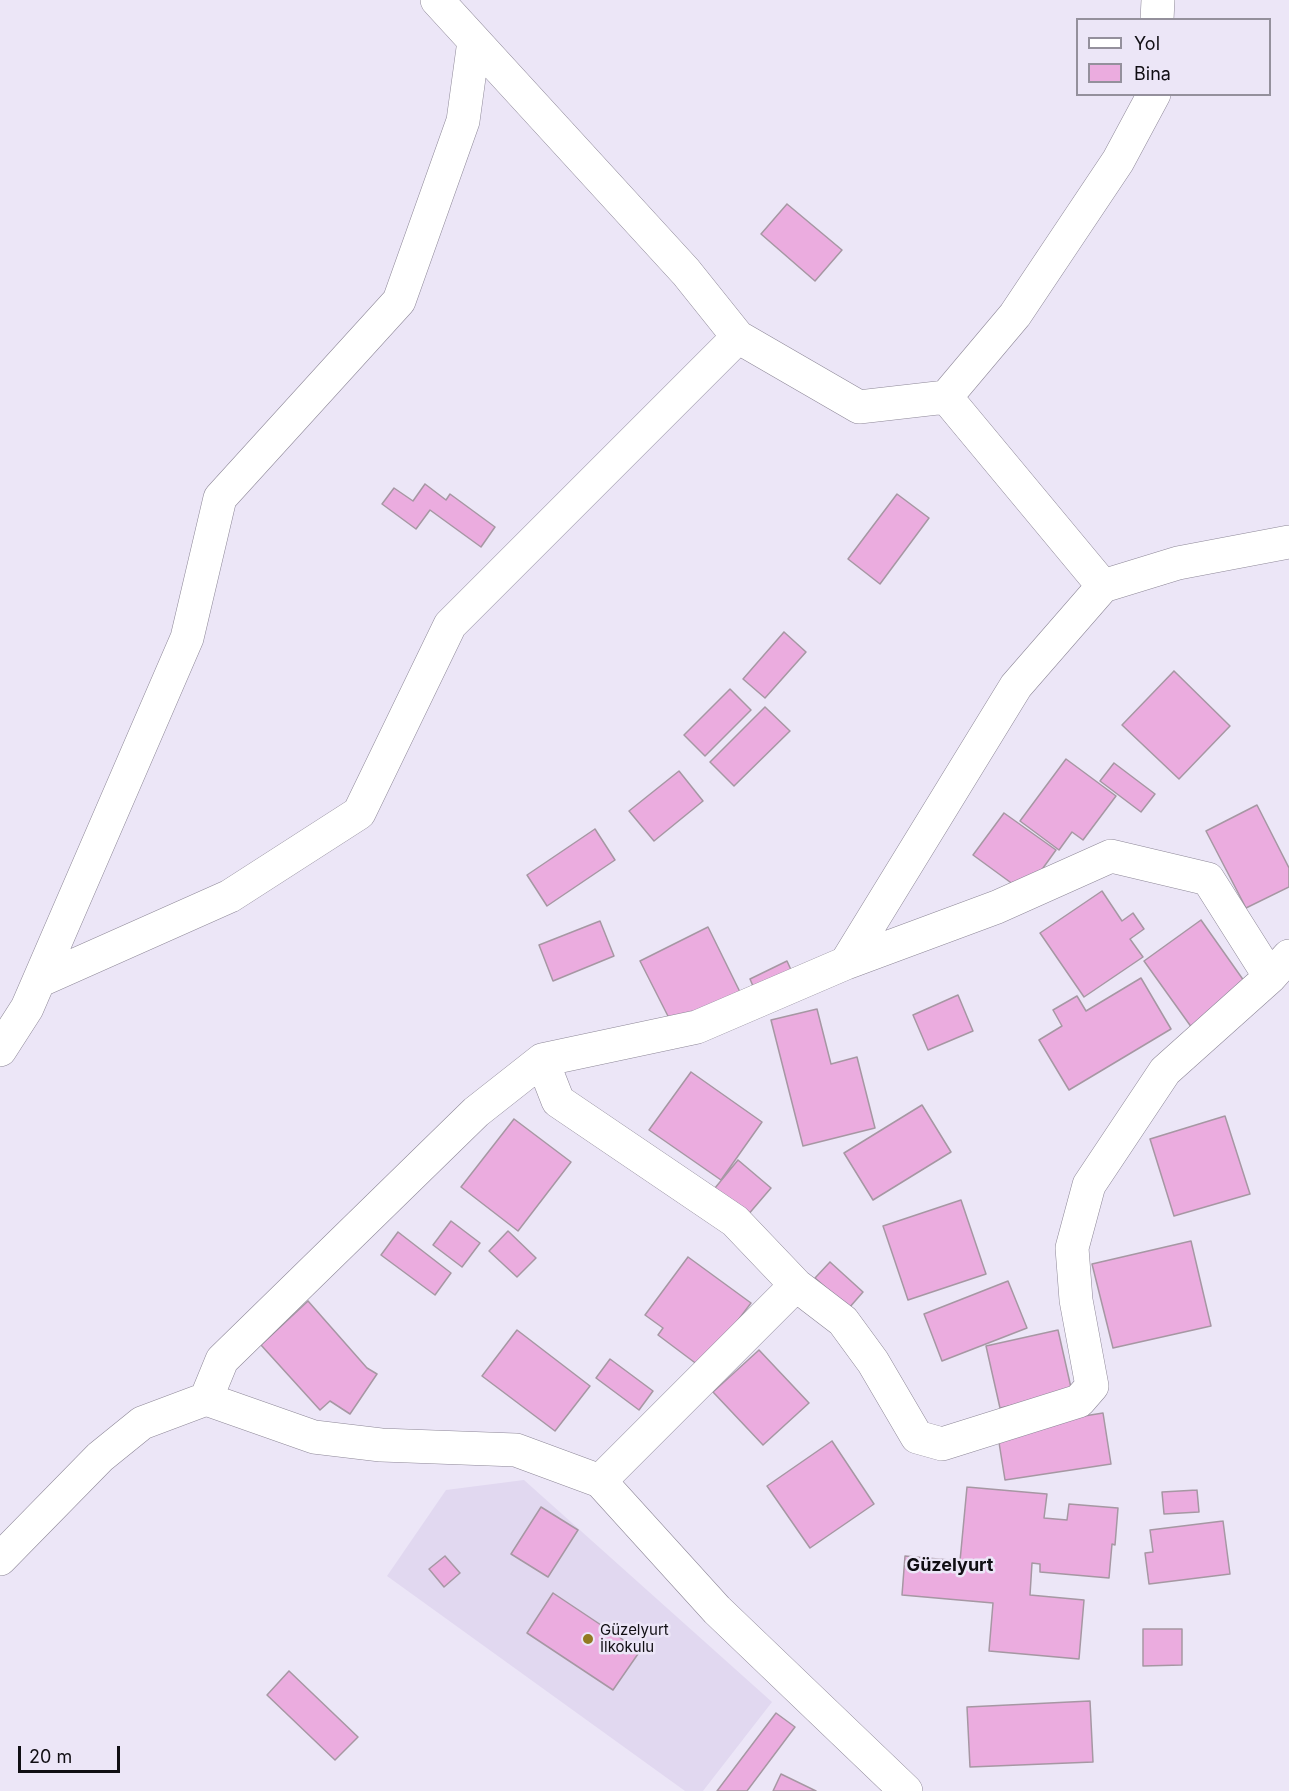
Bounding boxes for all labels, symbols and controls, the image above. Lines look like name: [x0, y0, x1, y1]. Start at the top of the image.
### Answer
legend: [1076, 18, 1271, 96]
text: Yol: [1134, 33, 1160, 54]
text: Bina: [1134, 63, 1171, 84]
district label: Güzelyurt: [907, 1555, 993, 1577]
place label: Güzelyurt İlkokulu: [600, 1621, 669, 1656]
marker: Güzelyurt İlkokulu: [581, 1632, 595, 1646]
scale bar: [21, 1734, 123, 1772]
text: 20 m: [29, 1746, 72, 1767]

